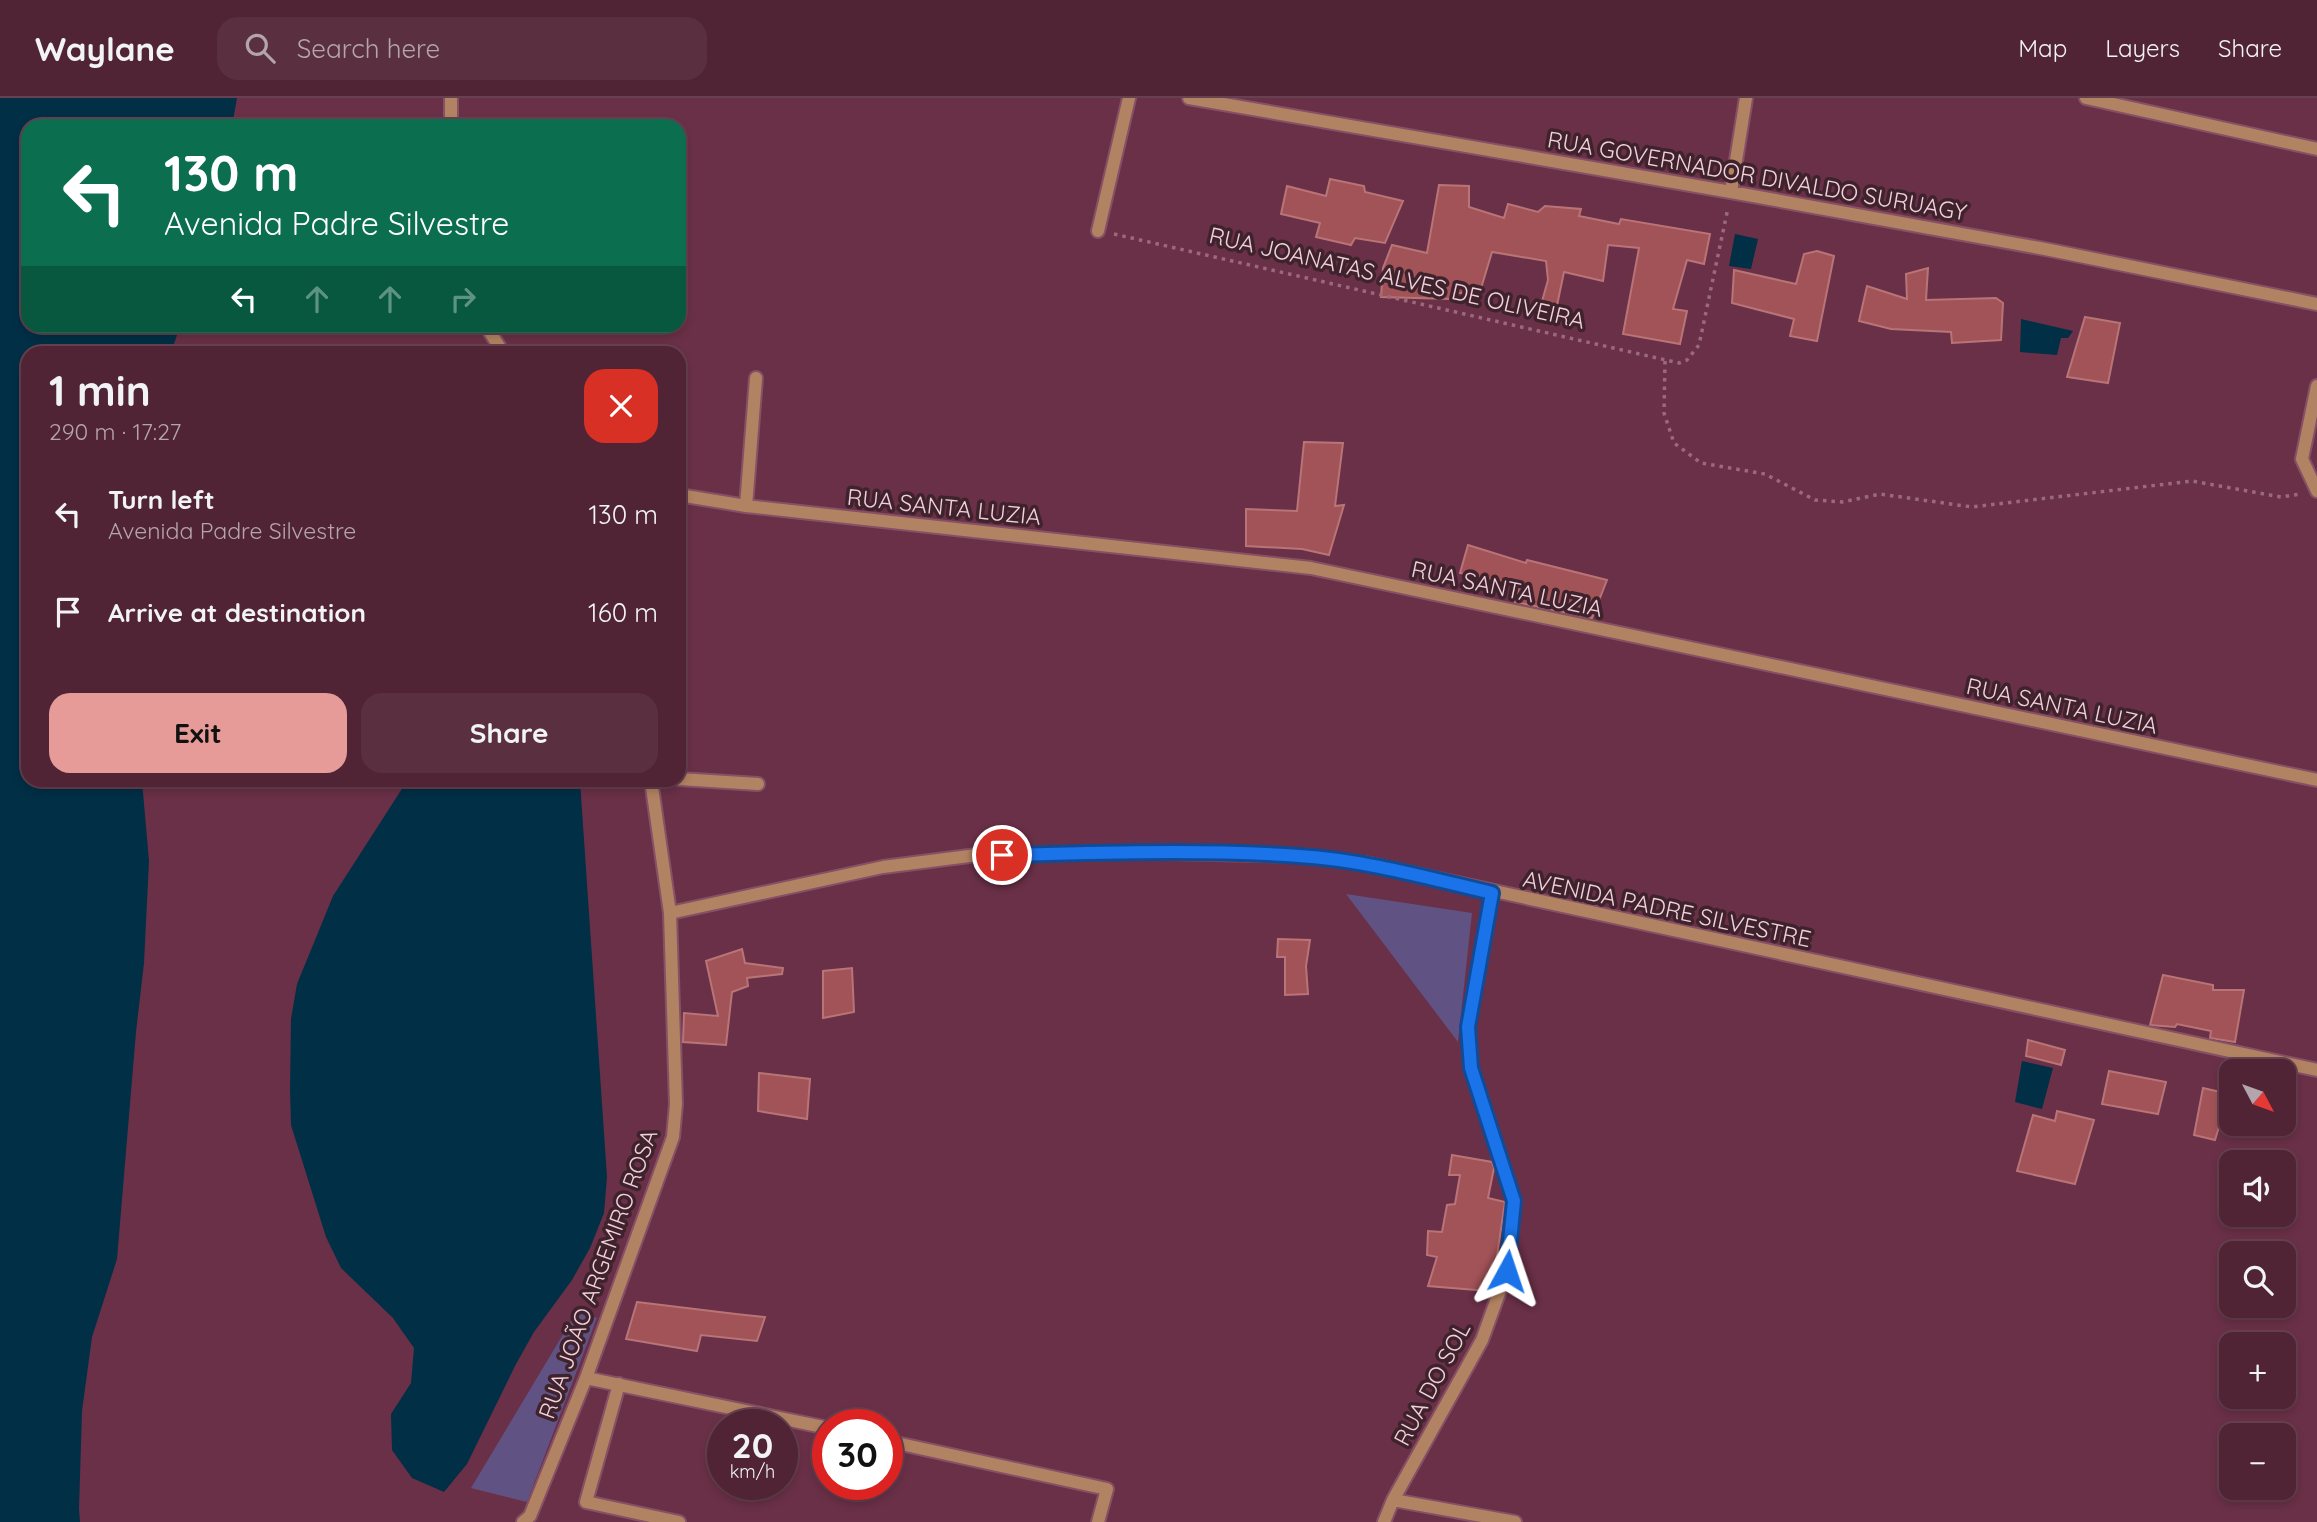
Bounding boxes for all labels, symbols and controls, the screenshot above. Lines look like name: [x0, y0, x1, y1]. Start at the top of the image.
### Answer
search box: [217, 17, 707, 80]
text: Waylane: [35, 28, 175, 69]
icon: search: [241, 29, 279, 67]
text: Search here: [297, 32, 440, 65]
text: Map: [2018, 33, 2067, 63]
text: Layers: [2105, 33, 2180, 63]
text: Share: [2218, 33, 2282, 63]
street label: RUA GOVERNADOR DIVALDO SURUAGY: [1545, 124, 1969, 227]
text: 130 m: [164, 142, 298, 203]
icon: left: [49, 147, 140, 238]
text: Avenida Padre Silvestre: [164, 203, 509, 243]
street label: RUA JOANATAS ALVES DE OLIVEIRA: [1206, 220, 1588, 335]
icon: left: [225, 280, 263, 318]
icon: ahead: [298, 280, 336, 318]
icon: ahead: [371, 280, 409, 318]
icon: right: [444, 280, 482, 318]
text: 1 min: [49, 364, 151, 417]
button: close: [584, 369, 658, 443]
text: 290 m · 17:27: [49, 417, 181, 446]
street label: RUA SANTA LUZIA: [846, 482, 1042, 531]
text: Turn left: [108, 483, 215, 516]
icon: left: [49, 495, 87, 533]
text: 130 m: [588, 498, 658, 531]
text: Avenida Padre Silvestre: [108, 516, 356, 545]
street label: RUA SANTA LUZIA: [1409, 554, 1605, 623]
icon: arrive: [49, 593, 87, 631]
text: Arrive at destination: [108, 596, 366, 629]
text: 160 m: [588, 596, 658, 629]
street label: RUA SANTA LUZIA: [1964, 671, 2160, 740]
button: Exit: [49, 693, 347, 773]
button: Share: [361, 693, 658, 773]
pin: [972, 825, 1032, 885]
icon: arrive: [983, 836, 1021, 874]
street label: AVENIDA PADRE SILVESTRE: [1521, 864, 1814, 953]
north arrow: [2219, 1059, 2296, 1136]
map controls: [2219, 1059, 2296, 1500]
street label: RUA JOÃO ARGEMIRO ROSA: [532, 1125, 663, 1422]
button: sound: [2219, 1150, 2296, 1227]
position arrow: [1470, 1234, 1544, 1308]
button: search: [2219, 1241, 2296, 1318]
street label: RUA DO SOL: [1387, 1317, 1476, 1451]
button: +: [2219, 1332, 2296, 1409]
speed limit sign: 30: [812, 1409, 903, 1500]
text: 20: [732, 1423, 773, 1467]
button: −: [2219, 1423, 2296, 1500]
text: km/h: [730, 1460, 775, 1483]

